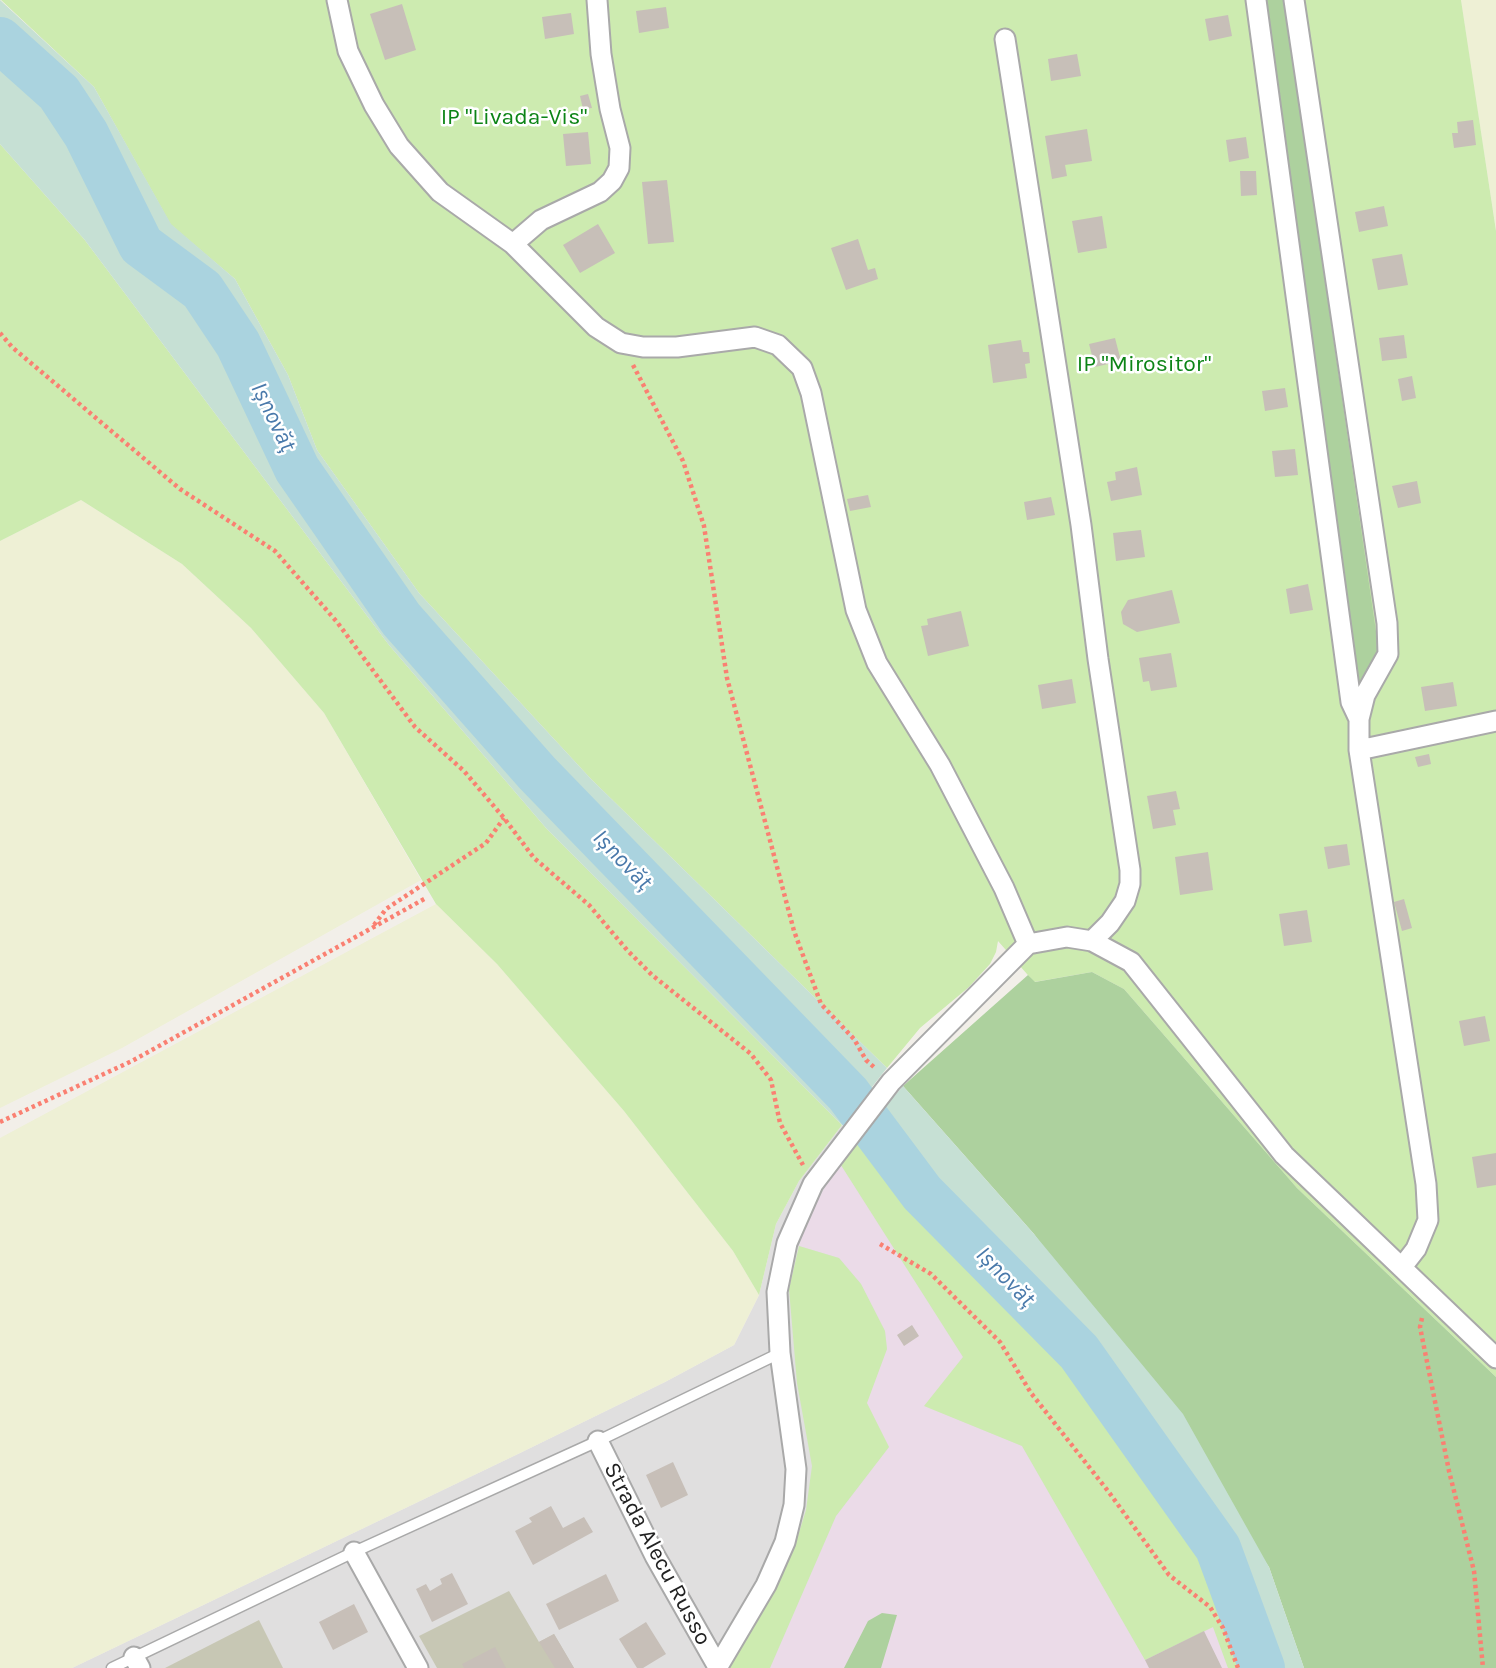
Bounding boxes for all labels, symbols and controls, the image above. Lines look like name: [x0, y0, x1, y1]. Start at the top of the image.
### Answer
park label: IP "Livada-Vis": [441, 103, 587, 131]
park label: IP "Mirositor": [1077, 350, 1211, 378]
water label: Ișnovăț: [244, 378, 302, 456]
water label: Ișnovăț: [586, 824, 658, 896]
water label: Ișnovăț: [969, 1241, 1041, 1313]
street label: Strada Alecu Russo: [597, 1458, 717, 1650]

